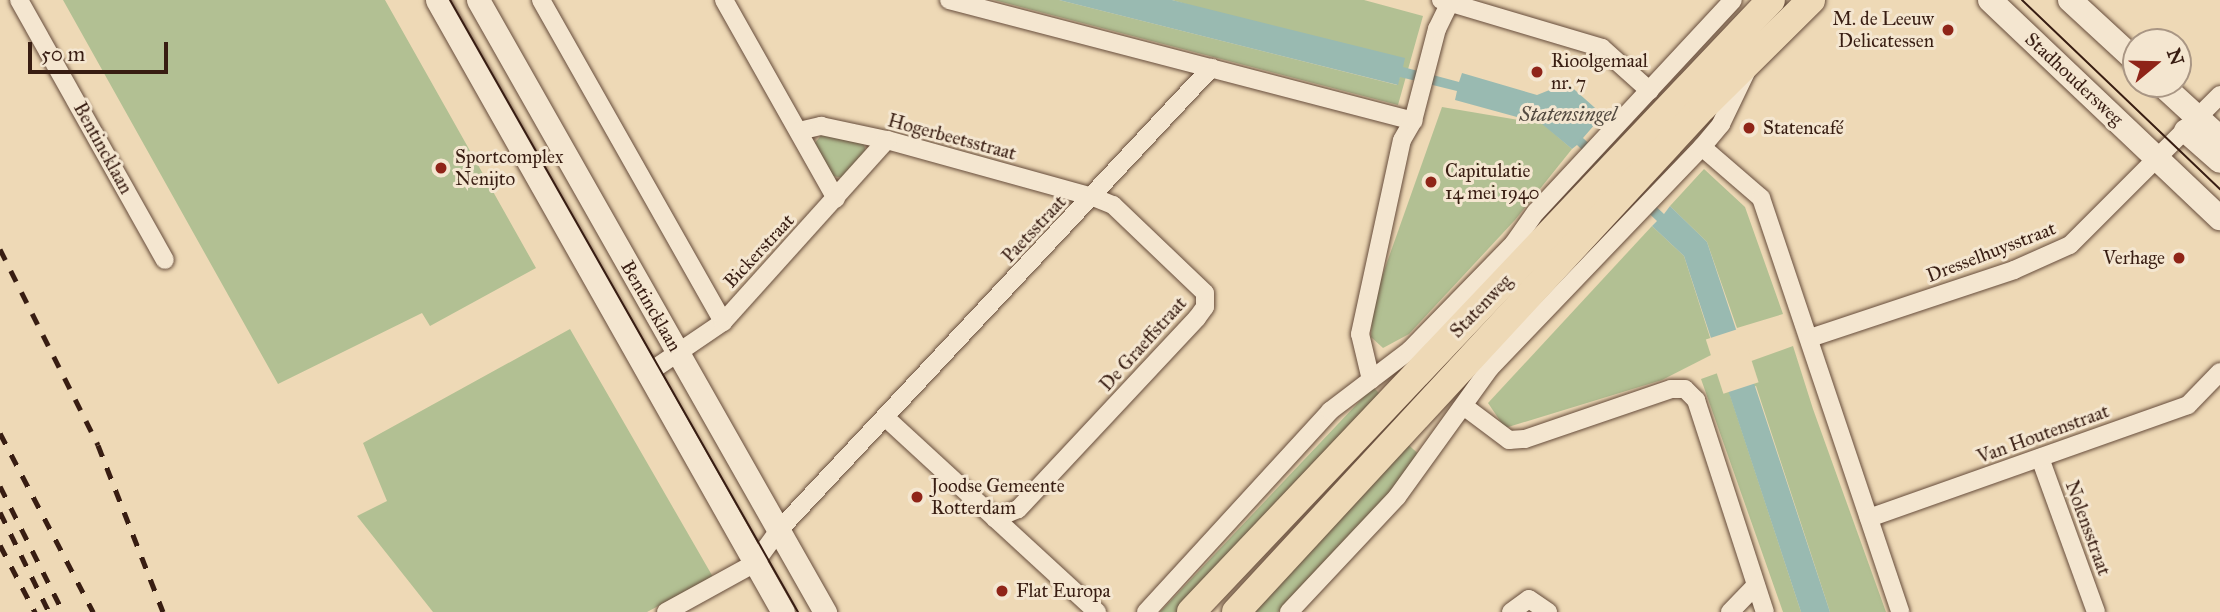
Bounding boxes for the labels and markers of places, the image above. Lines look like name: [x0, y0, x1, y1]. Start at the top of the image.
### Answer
place label: M. de Leeuw Delicatessen: [1832, 8, 1934, 52]
marker: M. de Leeuw Delicatessen: [1940, 22, 1956, 38]
place label: Rioolgemaal nr. 7: [1551, 50, 1648, 94]
marker: Rioolgemaal nr. 7: [1529, 64, 1545, 80]
place label: Statencafé: [1763, 117, 1844, 139]
marker: Statencafé: [1741, 120, 1757, 136]
place label: Sportcomplex Nenijto: [455, 146, 563, 190]
marker: Sportcomplex Nenijto: [433, 160, 449, 176]
place label: Capitulatie 14 mei 1940: [1445, 160, 1540, 204]
marker: Capitulatie 14 mei 1940: [1423, 174, 1439, 190]
place label: Verhage: [2103, 247, 2165, 269]
marker: Verhage: [2171, 250, 2187, 266]
place label: Joodse Gemeente Rotterdam: [931, 475, 1065, 519]
marker: Joodse Gemeente Rotterdam: [909, 489, 925, 505]
place label: Flat Europa: [1016, 580, 1110, 602]
marker: Flat Europa: [994, 583, 1010, 599]

